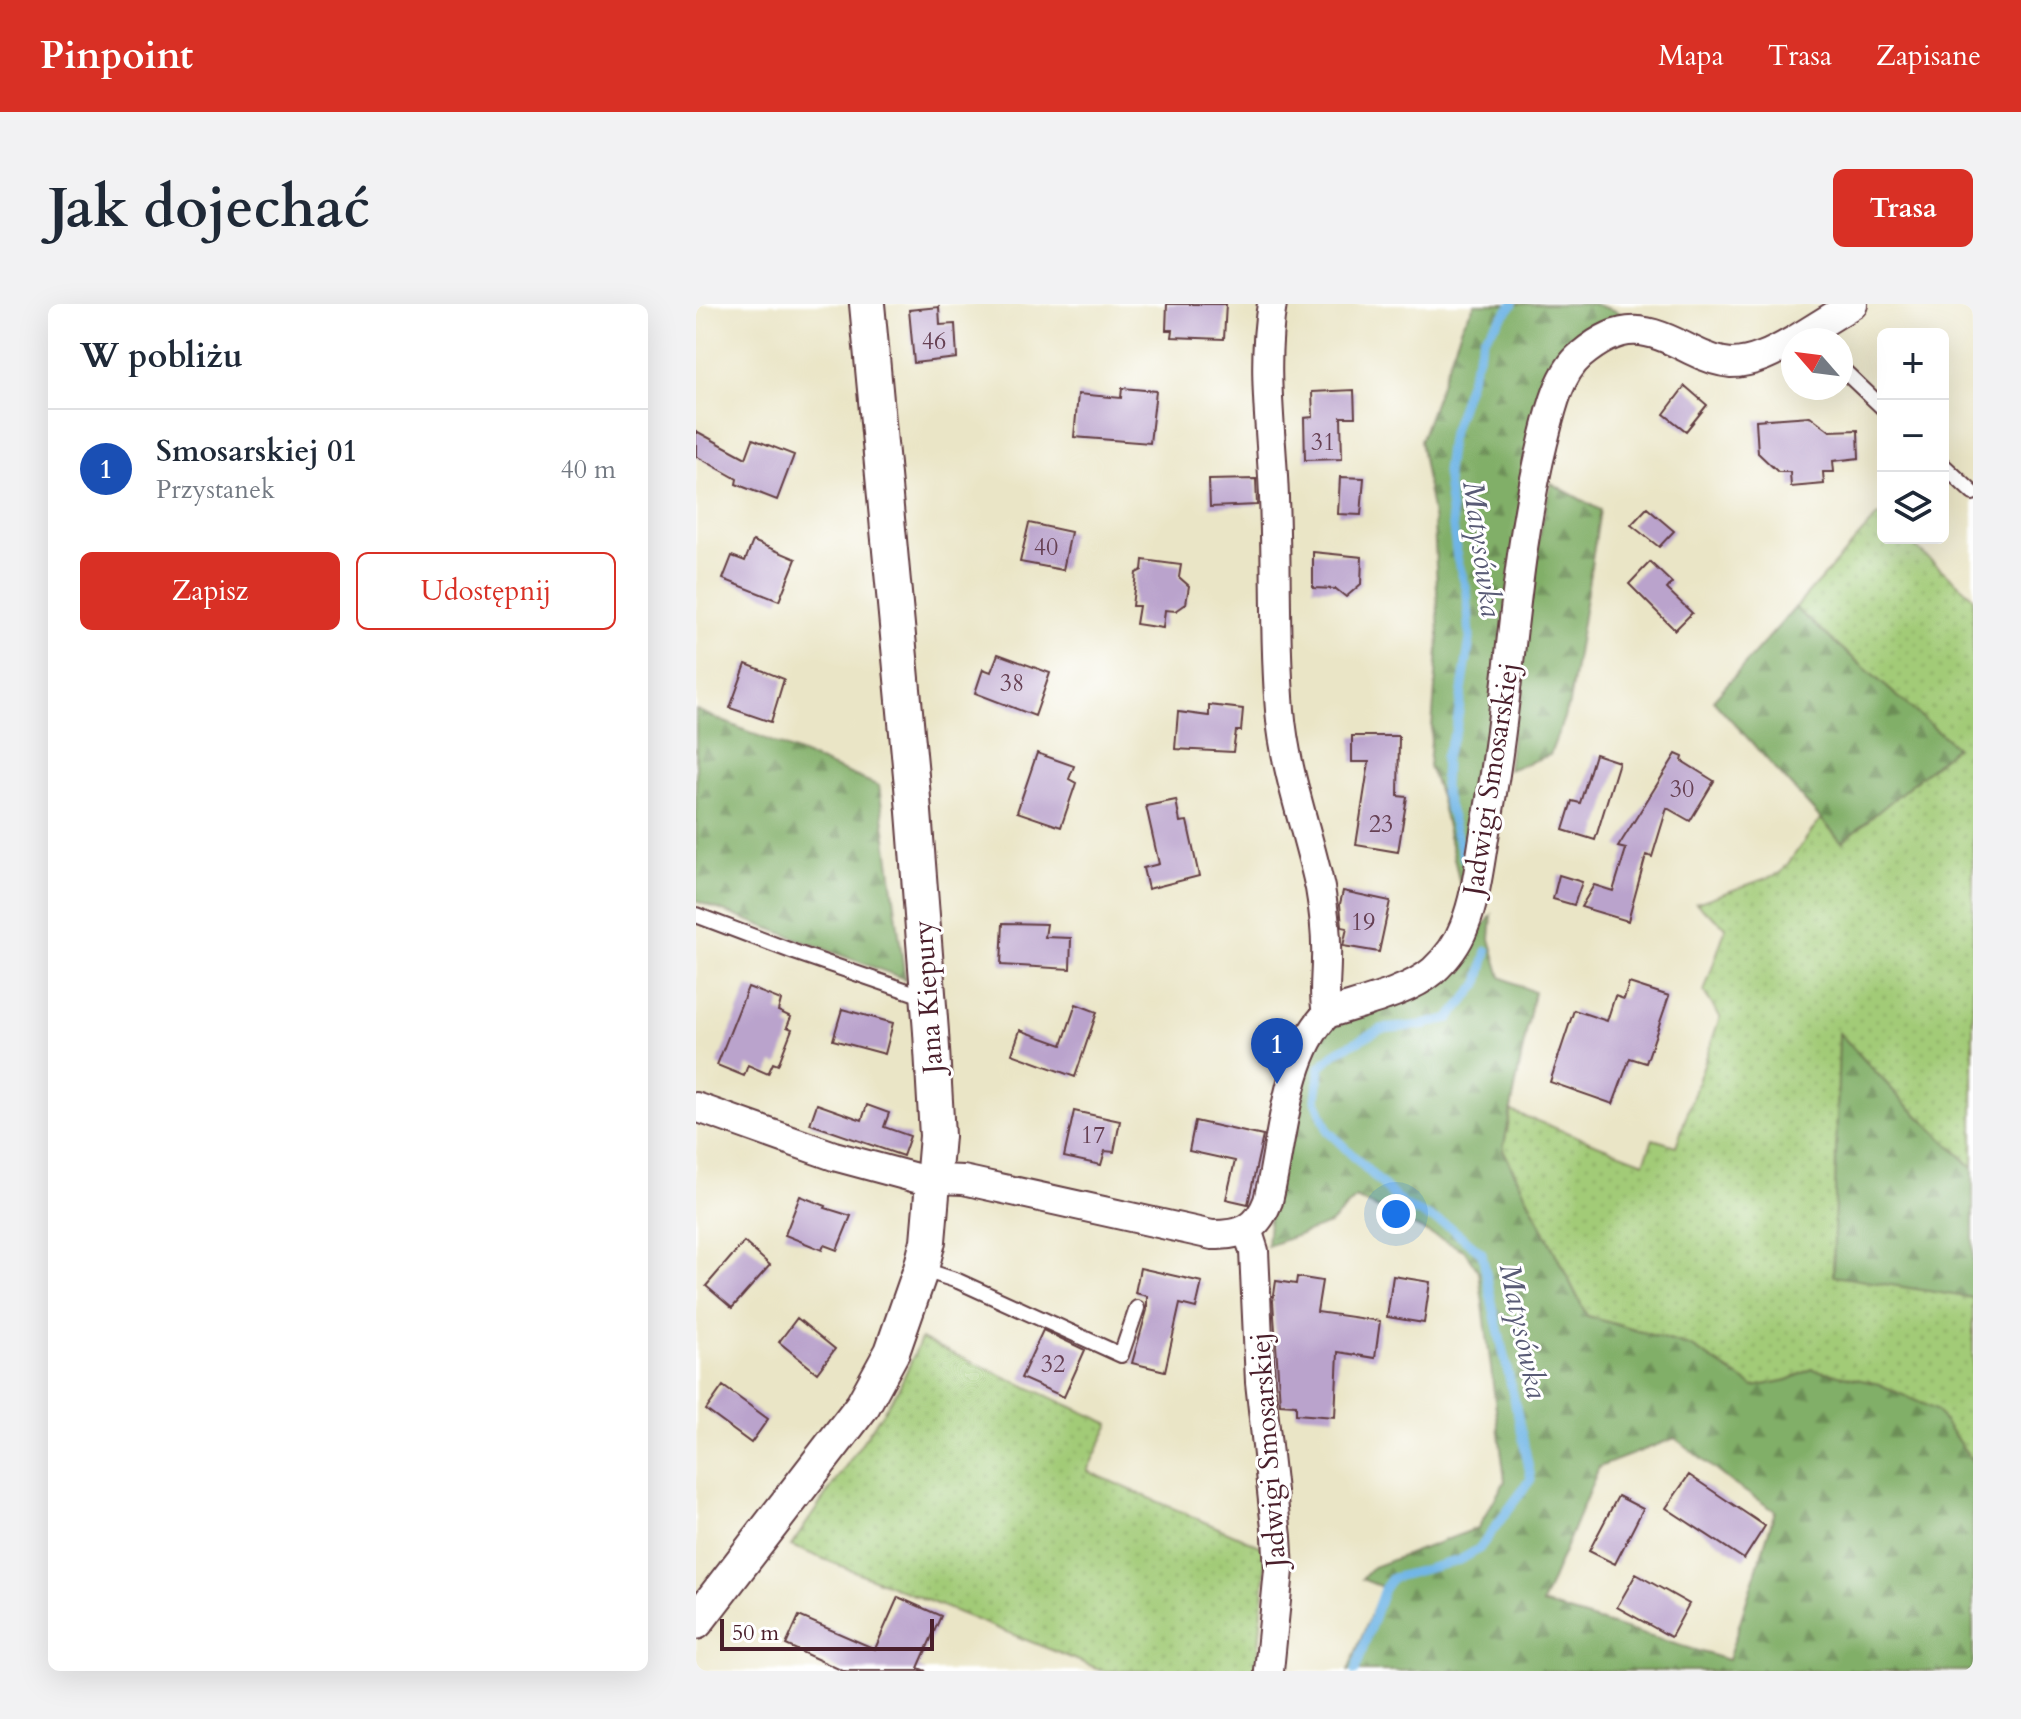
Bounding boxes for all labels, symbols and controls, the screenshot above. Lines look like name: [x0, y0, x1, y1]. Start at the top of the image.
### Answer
text: Pinpoint: [40, 30, 193, 82]
text: Mapa: [1658, 37, 1724, 75]
text: Trasa: [1768, 37, 1832, 75]
text: Zapisane: [1876, 37, 1981, 75]
button: Trasa: [1833, 169, 1973, 247]
text: Jak dojechać: [48, 171, 370, 246]
house number: 46: [922, 325, 946, 358]
north arrow: [1781, 328, 1853, 400]
map controls: [1877, 328, 1949, 544]
button: +: [1877, 328, 1949, 400]
text: W pobliżu: [80, 333, 243, 379]
button: −: [1877, 400, 1949, 472]
house number: 31: [1311, 426, 1335, 459]
text: Smosarskiej 01: [156, 431, 358, 472]
text: 1: [99, 452, 113, 487]
text: 40 m: [560, 452, 616, 487]
text: Przystanek: [156, 472, 275, 507]
button: layers: [1877, 472, 1949, 544]
water label: Matysówka: [1452, 478, 1512, 620]
house number: 40: [1034, 531, 1058, 564]
button: Zapisz: [80, 552, 340, 630]
button: Udostępnij: [356, 552, 616, 630]
street label: Jadwigi Smosarskiej: [1453, 660, 1528, 902]
house number: 38: [1000, 667, 1024, 700]
house number: 30: [1670, 773, 1694, 806]
house number: 23: [1369, 808, 1393, 841]
house number: 19: [1351, 906, 1375, 939]
street label: Jana Kiepury: [904, 919, 953, 1079]
pin: 1: [1251, 1018, 1303, 1084]
house number: 17: [1081, 1119, 1105, 1152]
your location: [1376, 1194, 1416, 1234]
water label: Matysówka: [1489, 1260, 1557, 1402]
street label: Jadwigi Smosarskiej: [1241, 1331, 1295, 1573]
house number: 32: [1041, 1348, 1065, 1381]
scale bar: [720, 1615, 934, 1651]
text: 50 m: [732, 1618, 779, 1648]

